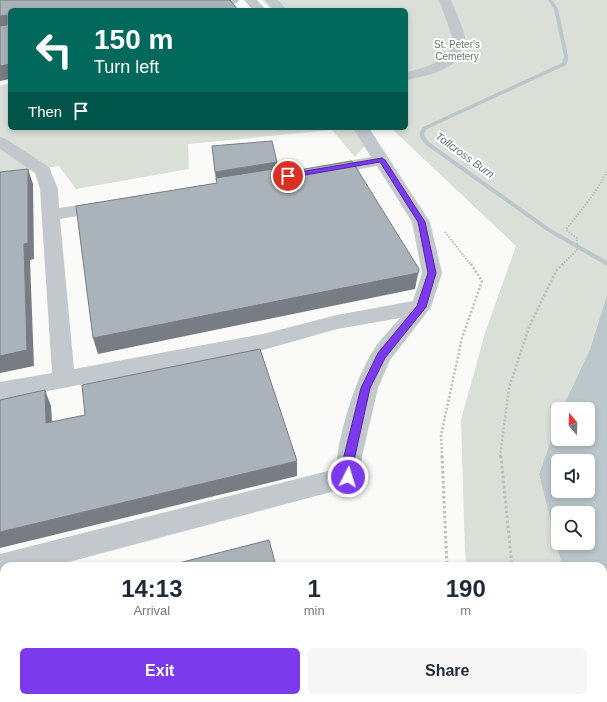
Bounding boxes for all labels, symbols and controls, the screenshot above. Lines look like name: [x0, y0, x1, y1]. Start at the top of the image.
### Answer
icon: left: [28, 24, 80, 76]
text: 150 m: [94, 24, 173, 55]
park label: St. Peter's Cemetery: [434, 39, 480, 62]
text: Turn left: [94, 57, 159, 77]
icon: arrive: [70, 100, 92, 122]
text: Then: [28, 103, 62, 120]
water label: Tollcross Burn: [433, 130, 497, 180]
pin: [271, 159, 305, 193]
icon: arrive: [277, 165, 299, 187]
north arrow: [551, 402, 595, 446]
map controls: [551, 402, 595, 550]
button: sound: [551, 454, 595, 498]
position arrow: [327, 456, 369, 498]
button: search: [551, 506, 595, 550]
text: 14:13: [121, 575, 183, 602]
text: 1: [307, 575, 321, 602]
text: 190: [446, 575, 486, 602]
text: Arrival: [133, 603, 170, 618]
text: min: [304, 603, 325, 618]
text: m: [460, 603, 471, 618]
button: Exit: [20, 648, 300, 694]
button: Share: [308, 648, 587, 694]

